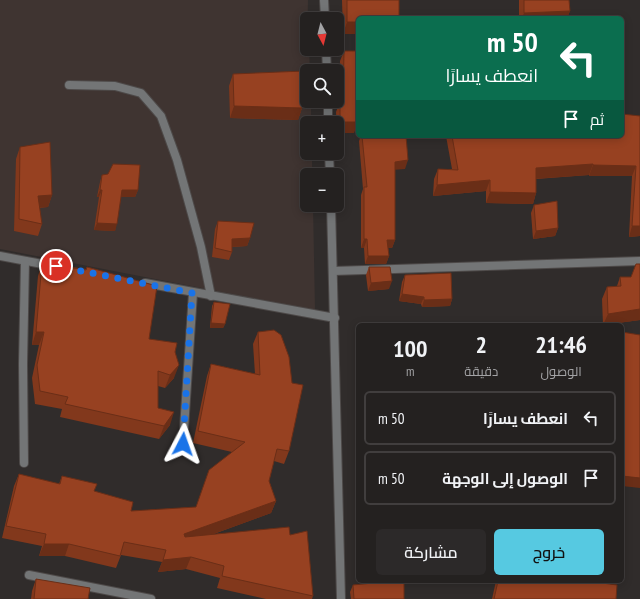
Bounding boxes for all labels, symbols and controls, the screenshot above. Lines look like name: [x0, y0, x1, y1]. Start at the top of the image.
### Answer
north arrow: [300, 12, 344, 56]
map controls: [300, 12, 344, 212]
text: 50 m: [487, 23, 538, 60]
icon: left: [552, 32, 604, 84]
button: search: [300, 64, 344, 108]
text: انعطف يسارًا: [445, 64, 538, 87]
icon: arrive: [560, 108, 582, 130]
text: ثم: [590, 110, 604, 129]
button: +: [300, 116, 344, 160]
button: −: [300, 168, 344, 212]
pin: [39, 249, 73, 283]
icon: arrive: [45, 255, 67, 277]
text: 2: [476, 329, 487, 360]
text: 21:46: [535, 329, 587, 360]
text: 100: [393, 333, 427, 364]
text: m: [406, 363, 414, 380]
text: دقيقة: [464, 363, 498, 380]
text: الوصول: [540, 363, 582, 380]
icon: left: [580, 407, 602, 429]
text: 50 m: [378, 409, 404, 428]
text: انعطف يسارًا: [483, 409, 568, 428]
position arrow: [162, 423, 204, 465]
icon: arrive: [580, 467, 602, 489]
text: 50 m: [378, 469, 404, 488]
text: الوصول إلى الوجهة: [442, 469, 568, 488]
button: مشاركة: [376, 529, 486, 575]
button: خروج: [494, 529, 604, 575]

